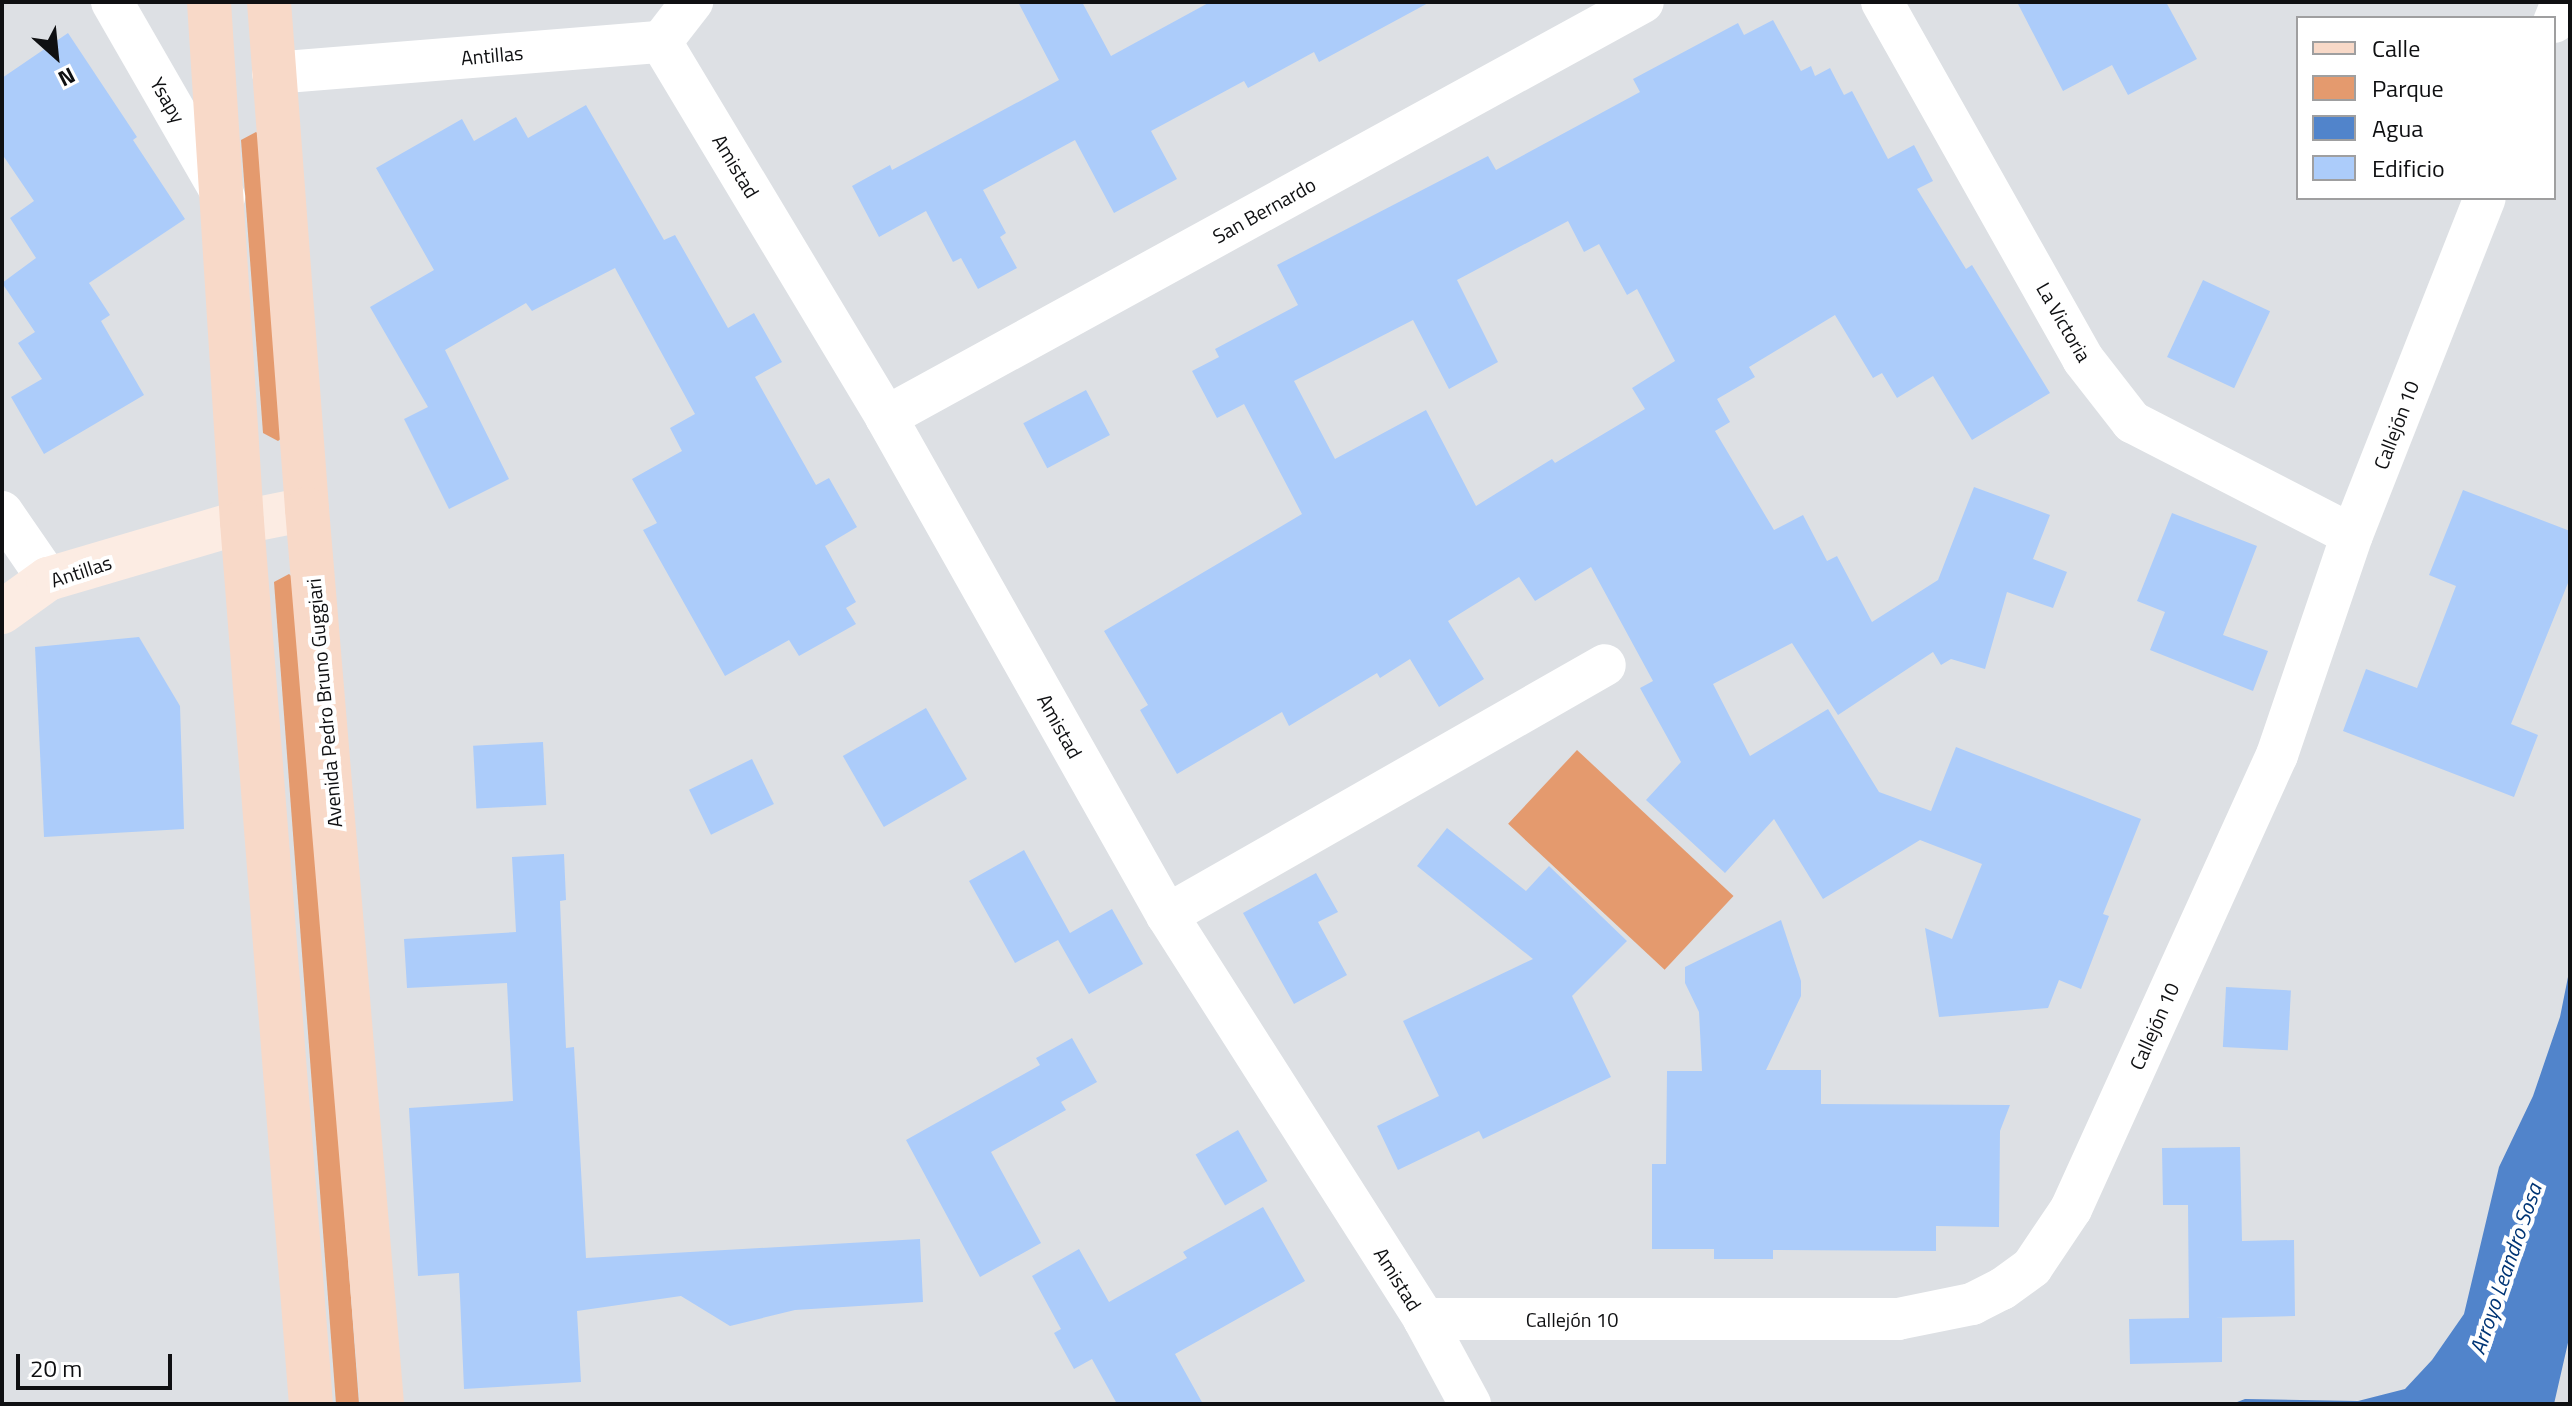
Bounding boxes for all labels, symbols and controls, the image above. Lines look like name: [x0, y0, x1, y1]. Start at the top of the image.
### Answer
north arrow: [16, 16, 96, 96]
legend: [2296, 16, 2556, 200]
text: Calle: [2372, 30, 2420, 66]
street label: Antillas: [460, 40, 524, 70]
text: N: [52, 59, 81, 96]
text: Parque: [2372, 70, 2444, 106]
street label: Ysapy: [145, 73, 191, 127]
text: Agua: [2372, 110, 2423, 146]
street label: Amistad: [708, 130, 764, 202]
text: Edificio: [2372, 150, 2445, 186]
street label: San Bernardo: [1208, 172, 1320, 248]
street label: La Victoria: [2032, 278, 2096, 366]
street label: Callejón 10: [2368, 377, 2424, 473]
street label: Antillas: [48, 550, 114, 592]
street label: Avenida Pedro Bruno Guggiari: [301, 577, 347, 829]
street label: Amistad: [1033, 690, 1087, 762]
street label: Callejón 10: [2124, 979, 2184, 1073]
water label: Arroyo Leandro Sosa: [2464, 1180, 2548, 1358]
street label: Amistad: [1369, 1243, 1427, 1315]
street label: Callejón 10: [1526, 1307, 1618, 1331]
scale bar: [20, 1338, 176, 1388]
text: 20 m: [30, 1350, 82, 1386]

